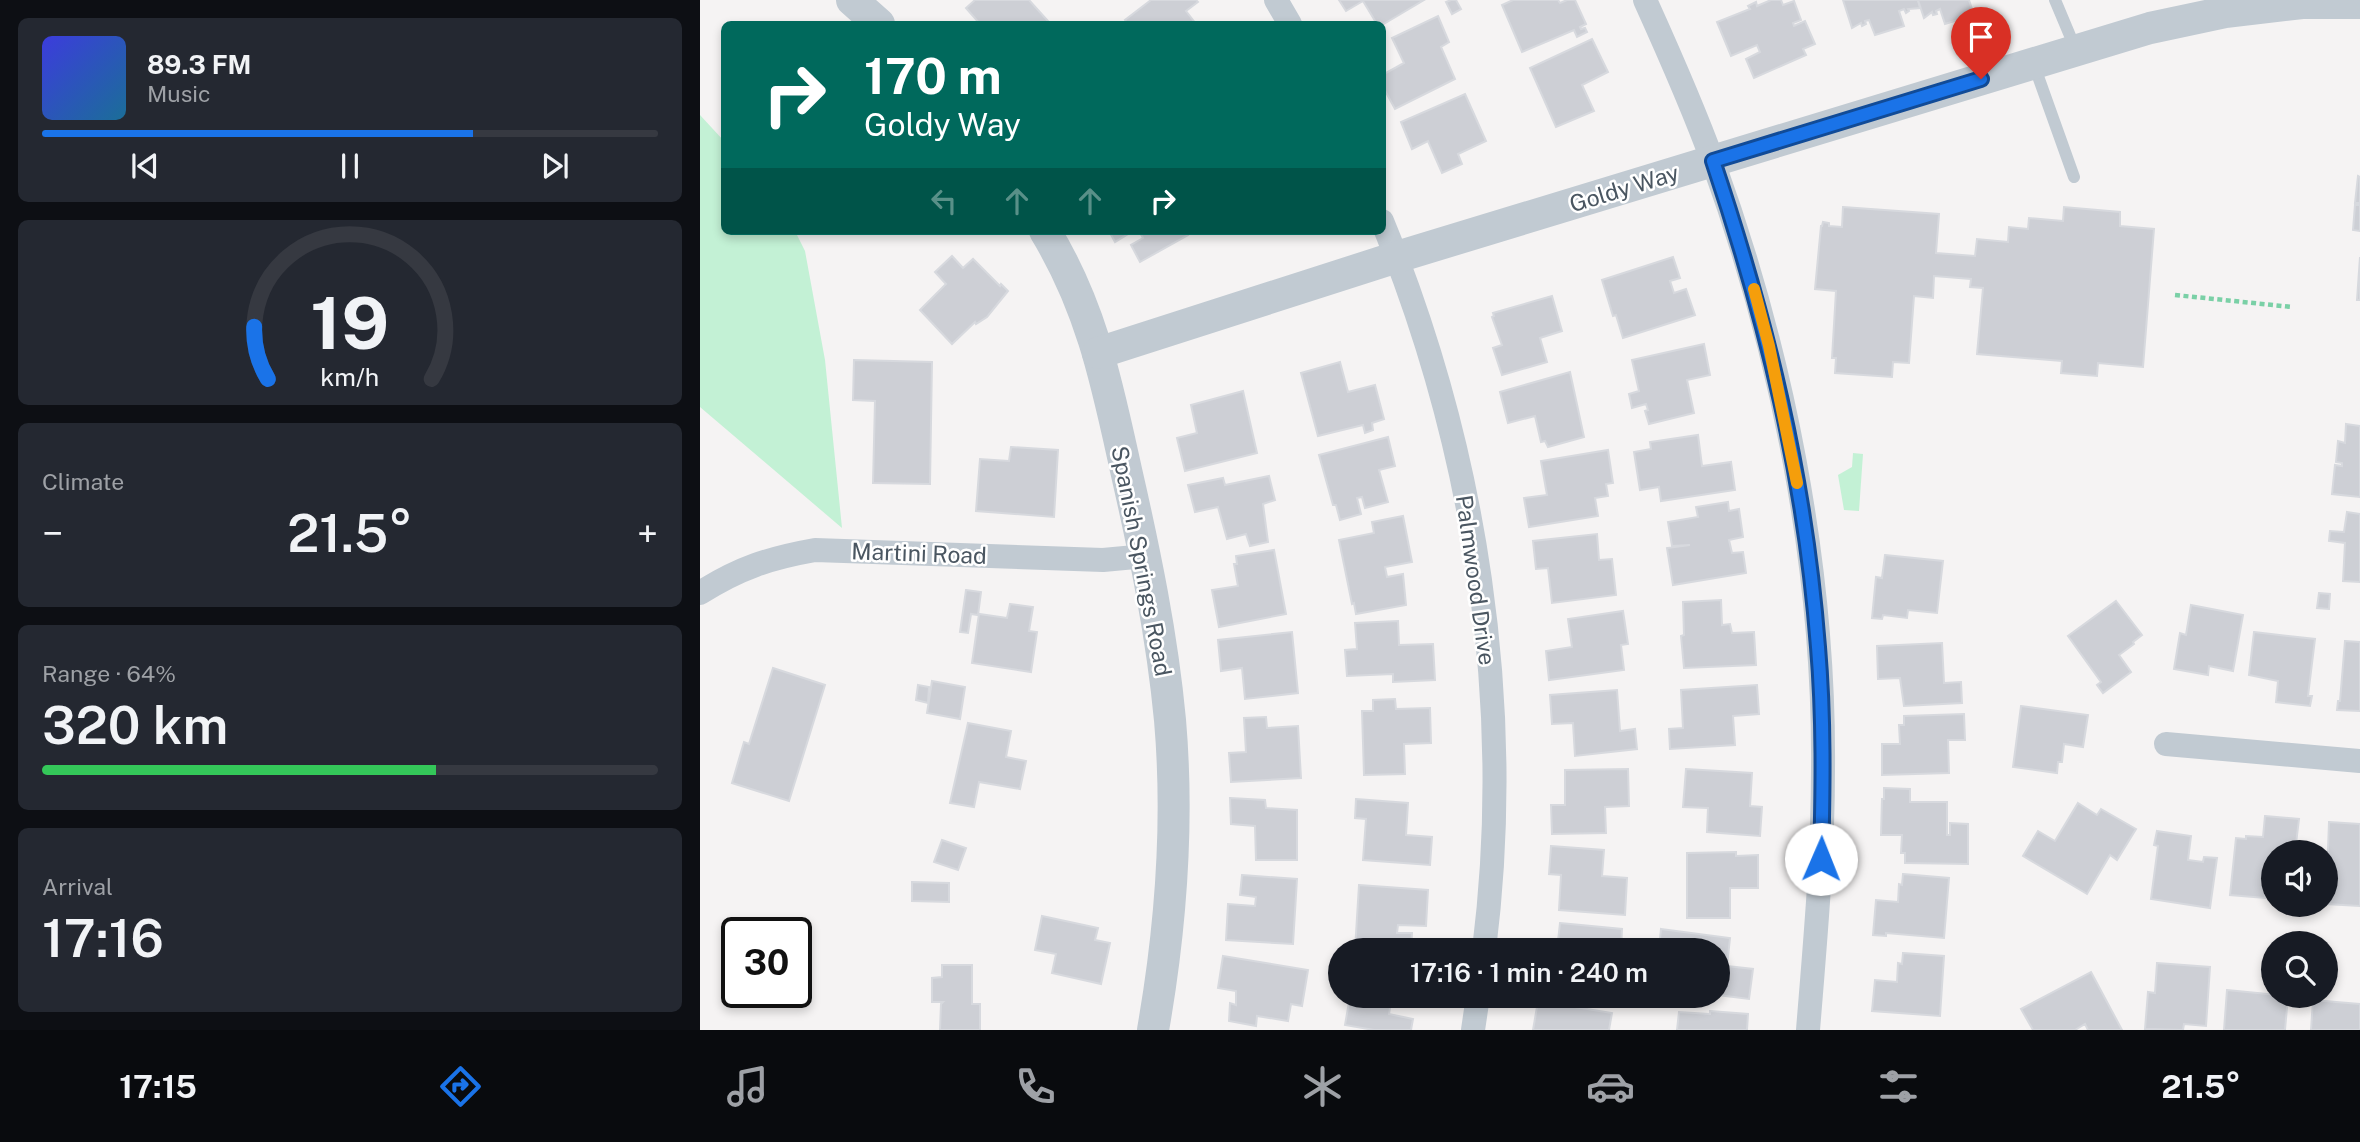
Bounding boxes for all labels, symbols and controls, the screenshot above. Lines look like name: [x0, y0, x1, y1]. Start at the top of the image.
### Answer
pin: [1951, 7, 2011, 79]
icon: arrive: [1962, 18, 2000, 56]
text: 170 m: [864, 47, 1002, 105]
text: 89.3 FM: [147, 49, 251, 80]
icon: right: [749, 49, 840, 140]
text: Music: [147, 80, 211, 107]
text: Goldy Way: [864, 106, 1021, 143]
icon: previous: [126, 147, 164, 185]
icon: pause: [331, 147, 369, 185]
icon: next: [536, 147, 574, 185]
street label: Goldy Way: [1566, 159, 1682, 217]
icon: left: [925, 182, 963, 220]
icon: ahead: [998, 182, 1036, 220]
icon: ahead: [1071, 182, 1109, 220]
icon: right: [1144, 182, 1182, 220]
text: 19: [310, 280, 390, 365]
text: km/h: [321, 361, 379, 391]
street label: Spanish Springs Road: [1106, 444, 1178, 678]
text: Climate: [42, 468, 124, 495]
street label: Palmwood Drive: [1451, 493, 1501, 667]
text: 21.5°: [287, 503, 413, 564]
text: −: [42, 511, 63, 556]
text: +: [637, 511, 658, 556]
street label: Martini Road: [851, 537, 987, 569]
text: Range · 64%: [42, 660, 176, 687]
text: 320 km: [42, 695, 228, 756]
position arrow: [1784, 822, 1858, 896]
map controls: [2261, 840, 2338, 1008]
button: sound: [2261, 840, 2338, 917]
text: Arrival: [42, 873, 113, 900]
text: 17:16: [42, 908, 164, 969]
speed limit sign: 30: [721, 917, 812, 1008]
button: search: [2261, 931, 2338, 1008]
text: 17:16 · 1 min · 240 m: [1410, 957, 1648, 988]
icon: directions: [436, 1062, 485, 1111]
icon: music: [723, 1062, 772, 1111]
icon: phone: [1011, 1062, 1060, 1111]
icon: climate: [1298, 1062, 1347, 1111]
icon: car: [1586, 1062, 1635, 1111]
icon: filters: [1874, 1062, 1923, 1111]
text: 17:15: [119, 1068, 197, 1105]
text: 21.5°: [2161, 1068, 2241, 1105]

